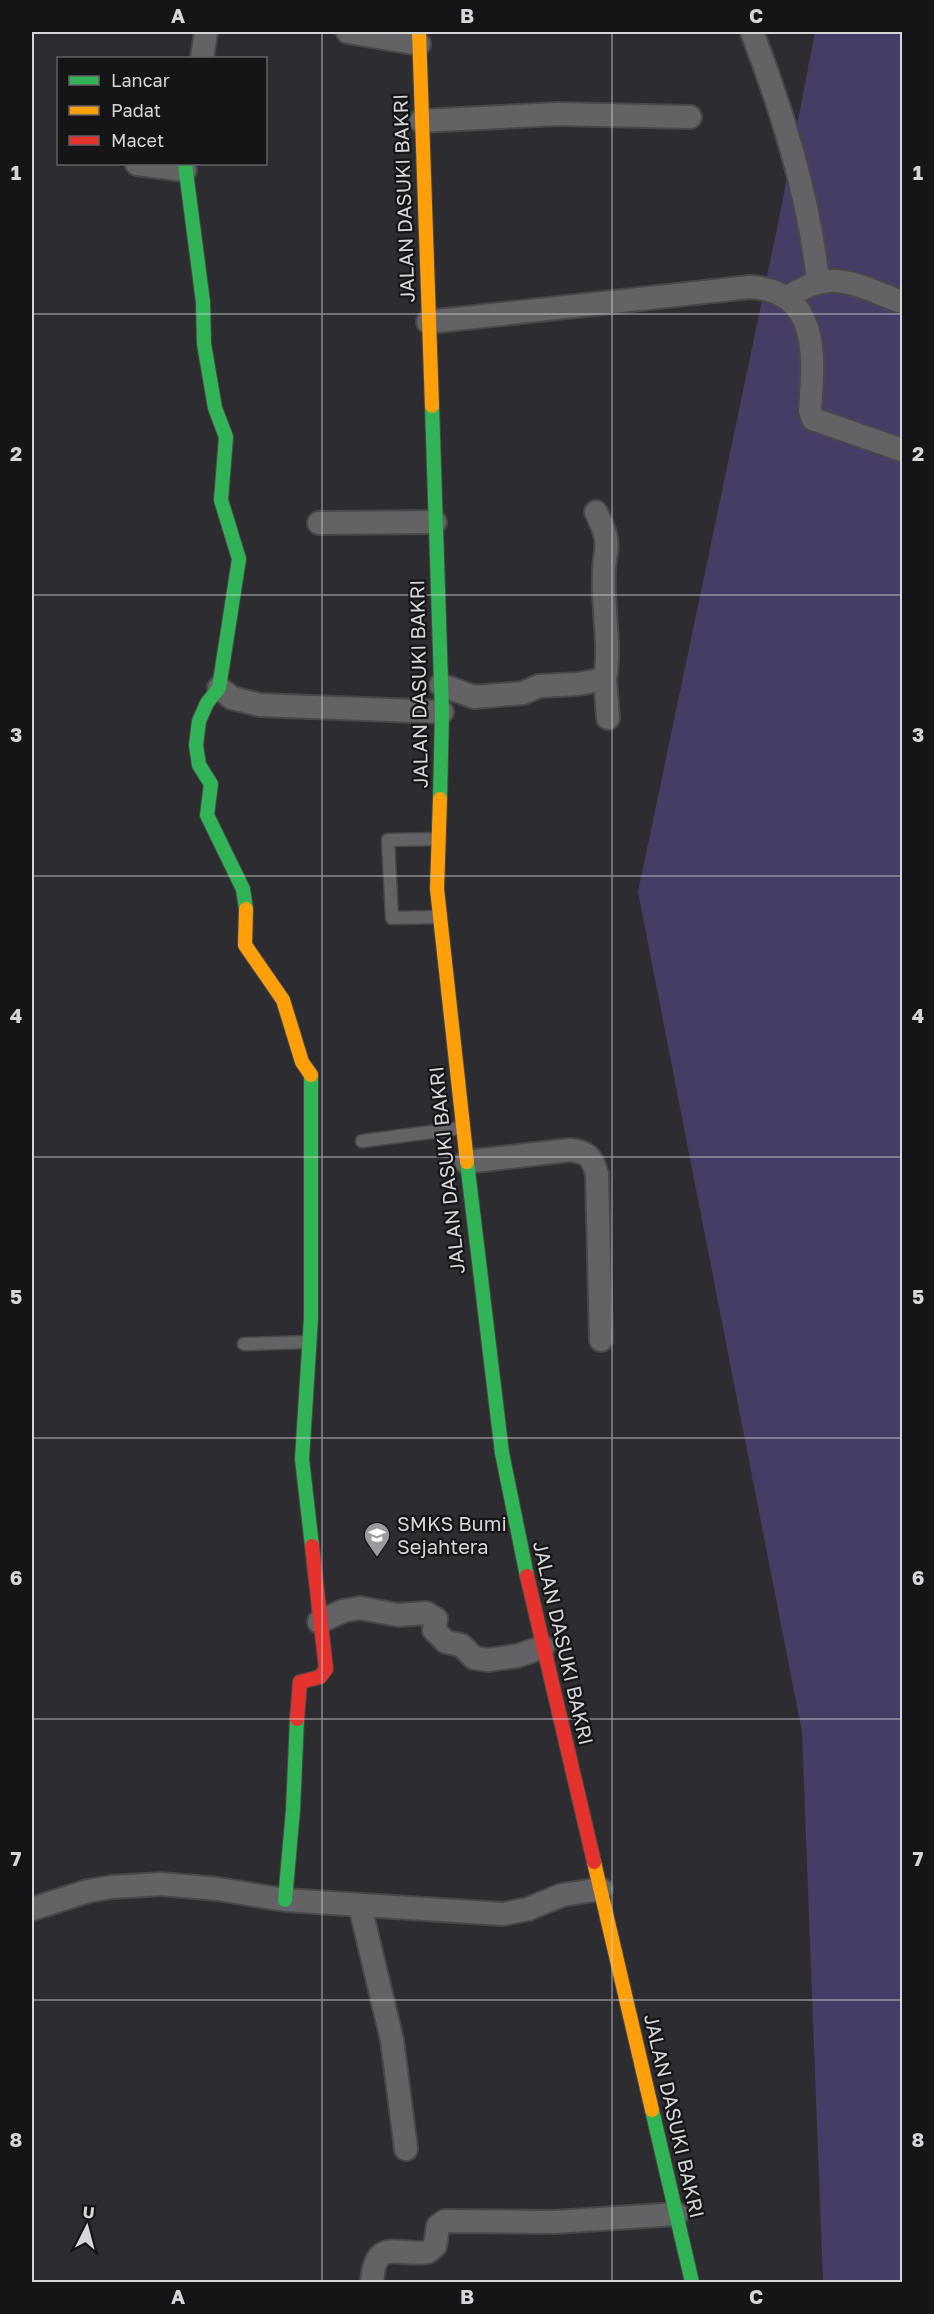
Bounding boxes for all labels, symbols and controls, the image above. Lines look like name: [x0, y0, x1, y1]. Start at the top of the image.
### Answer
text: A: [171, 3, 185, 27]
text: B: [460, 3, 474, 27]
text: C: [749, 3, 763, 27]
legend: [57, 57, 267, 165]
text: Lancar: [111, 69, 170, 91]
street label: JALAN DASUKI BAKRI: [387, 93, 419, 303]
text: Padat: [111, 99, 161, 121]
text: Macet: [111, 129, 164, 151]
text: 1: [11, 160, 21, 184]
text: 1: [913, 160, 923, 184]
text: 2: [10, 441, 22, 465]
text: 2: [912, 441, 924, 465]
street label: JALAN DASUKI BAKRI: [404, 579, 432, 789]
text: 3: [10, 722, 22, 746]
text: 3: [912, 722, 924, 746]
text: 4: [10, 1003, 22, 1027]
text: 4: [912, 1003, 924, 1027]
street label: JALAN DASUKI BAKRI: [423, 1065, 469, 1275]
text: 5: [10, 1284, 22, 1308]
text: 5: [912, 1284, 924, 1308]
place label: SMKS Bumi Sejahtera: [397, 1511, 507, 1558]
school or university icon: SMKS Bumi Sejahtera: [362, 1520, 392, 1558]
street label: JALAN DASUKI BAKRI: [529, 1538, 599, 1747]
text: 6: [10, 1565, 22, 1589]
text: 6: [912, 1565, 924, 1589]
text: 7: [11, 1846, 22, 1870]
text: 7: [913, 1846, 924, 1870]
street label: JALAN DASUKI BAKRI: [640, 2011, 710, 2220]
text: 8: [10, 2127, 22, 2151]
text: 8: [912, 2127, 924, 2151]
north arrow: [57, 2197, 117, 2257]
text: U: [82, 2202, 95, 2223]
text: A: [171, 2284, 185, 2308]
text: B: [460, 2284, 474, 2308]
text: C: [749, 2284, 763, 2308]

